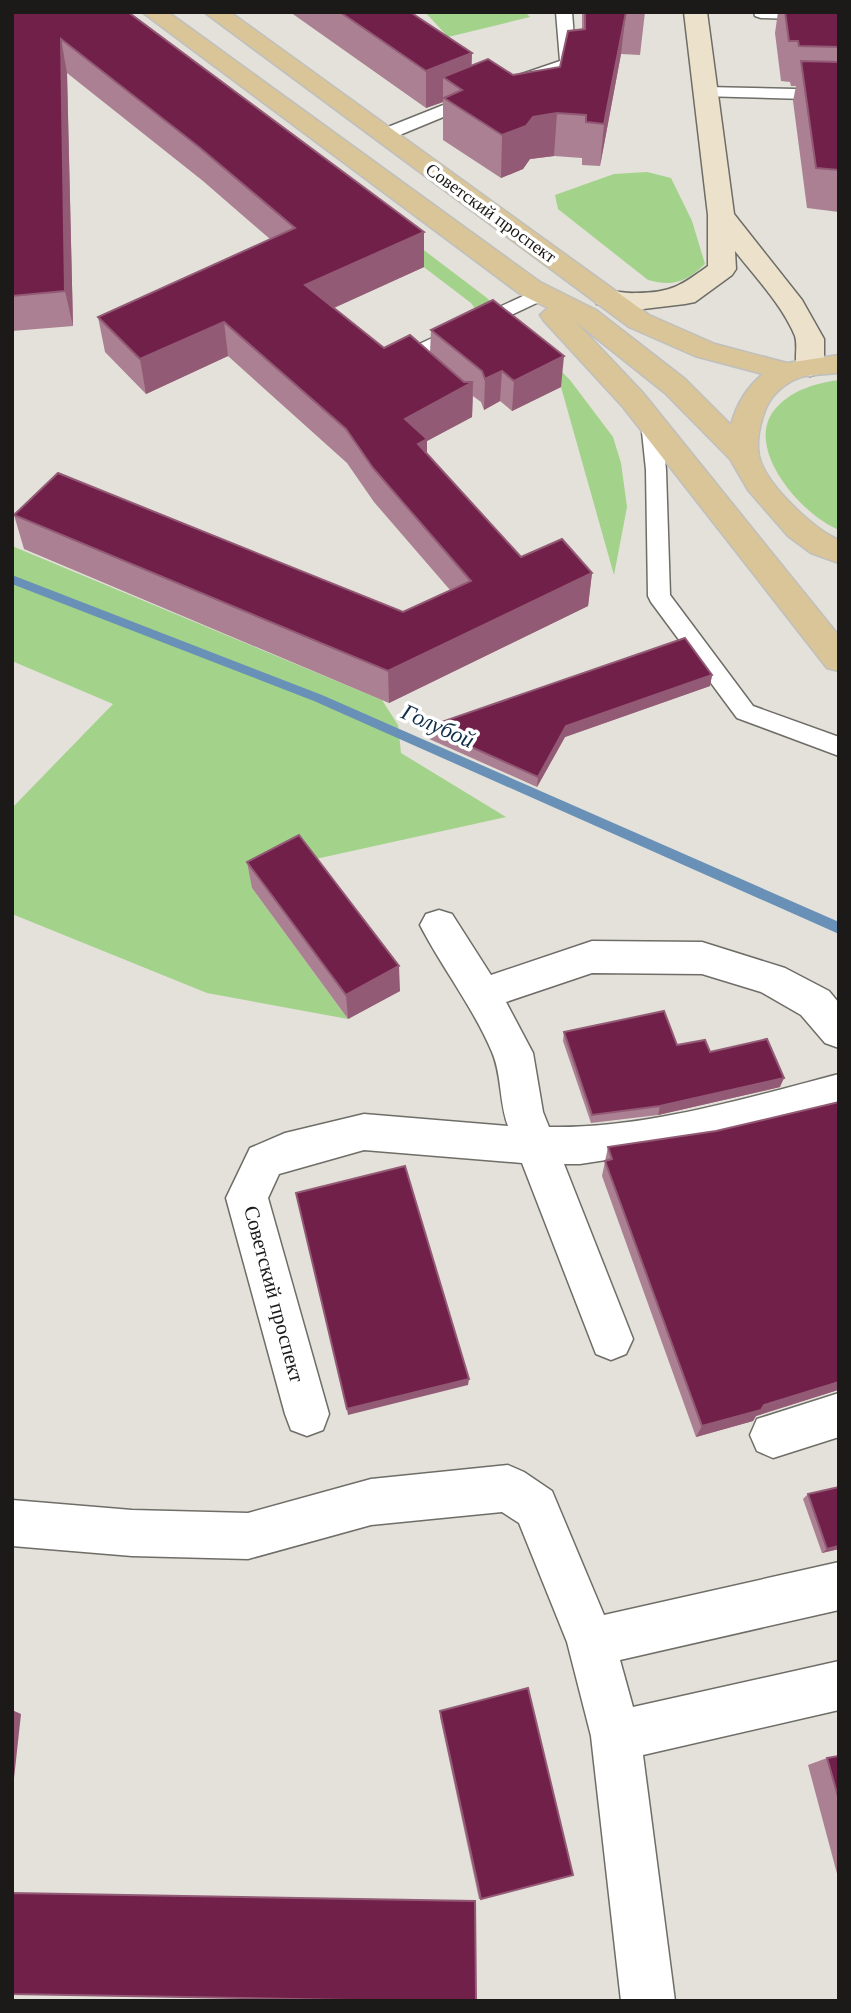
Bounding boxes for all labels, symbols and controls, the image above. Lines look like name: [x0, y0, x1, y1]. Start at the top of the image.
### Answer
street label: Советский проспект: [422, 159, 560, 267]
water label: Голубой: [397, 699, 479, 753]
street label: Советский проспект: [239, 1203, 309, 1385]

